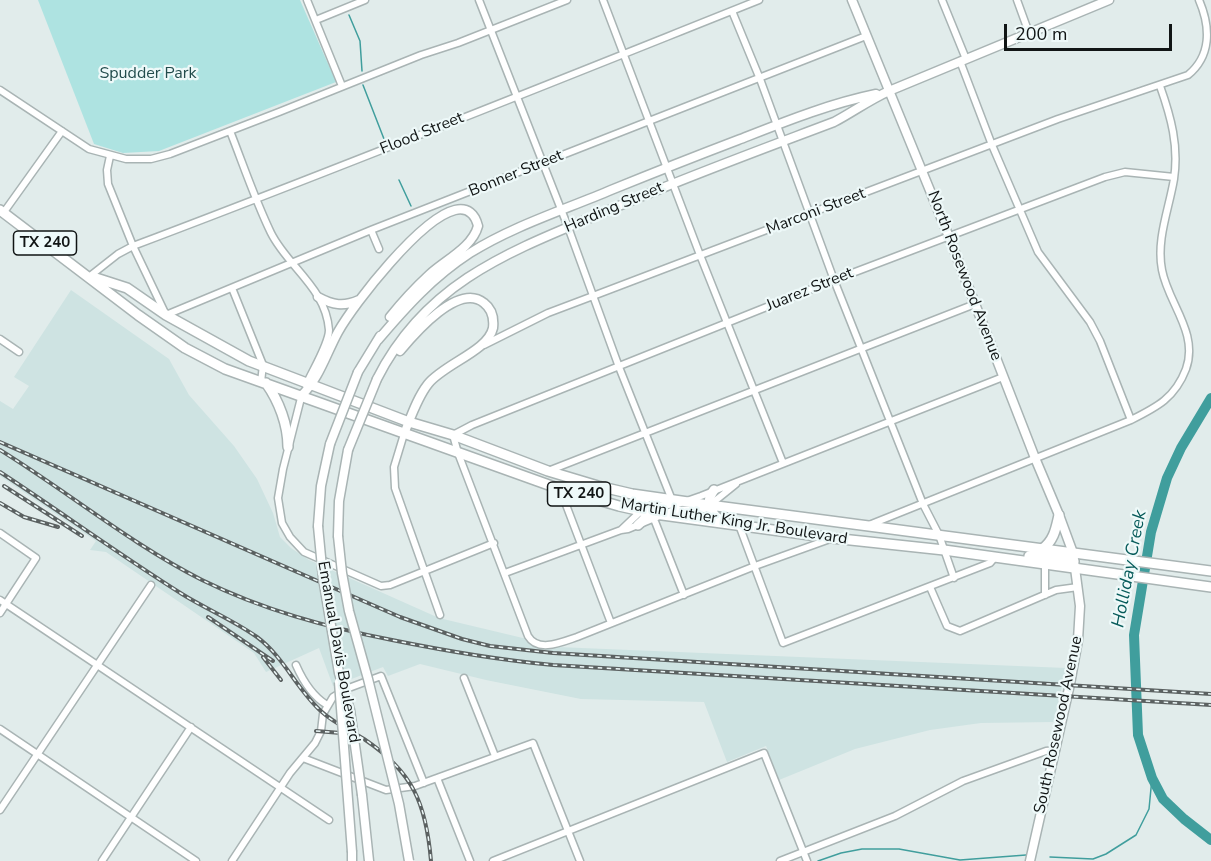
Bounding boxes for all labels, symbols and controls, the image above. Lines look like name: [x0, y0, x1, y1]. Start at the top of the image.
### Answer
scale bar: [1007, 12, 1175, 50]
text: 200 m: [1015, 22, 1067, 46]
park label: Spudder Park: [99, 64, 197, 84]
street label: Flood Street: [377, 109, 467, 159]
street label: Bonner Street: [466, 146, 566, 202]
street label: Harding Street: [562, 179, 666, 237]
street label: Marconi Street: [764, 184, 868, 240]
street label: North Rosewood Avenue: [923, 188, 1005, 364]
road number: TX 240: [14, 231, 76, 255]
street label: Juarez Street: [764, 264, 856, 316]
road number: TX 240: [548, 482, 610, 506]
street label: Martin Luther King Jr. Boulevard: [619, 495, 849, 549]
water label: Holliday Creek: [1108, 509, 1152, 629]
street label: Emanual Davis Boulevard: [313, 560, 363, 744]
street label: South Rosewood Avenue: [1031, 634, 1087, 816]

